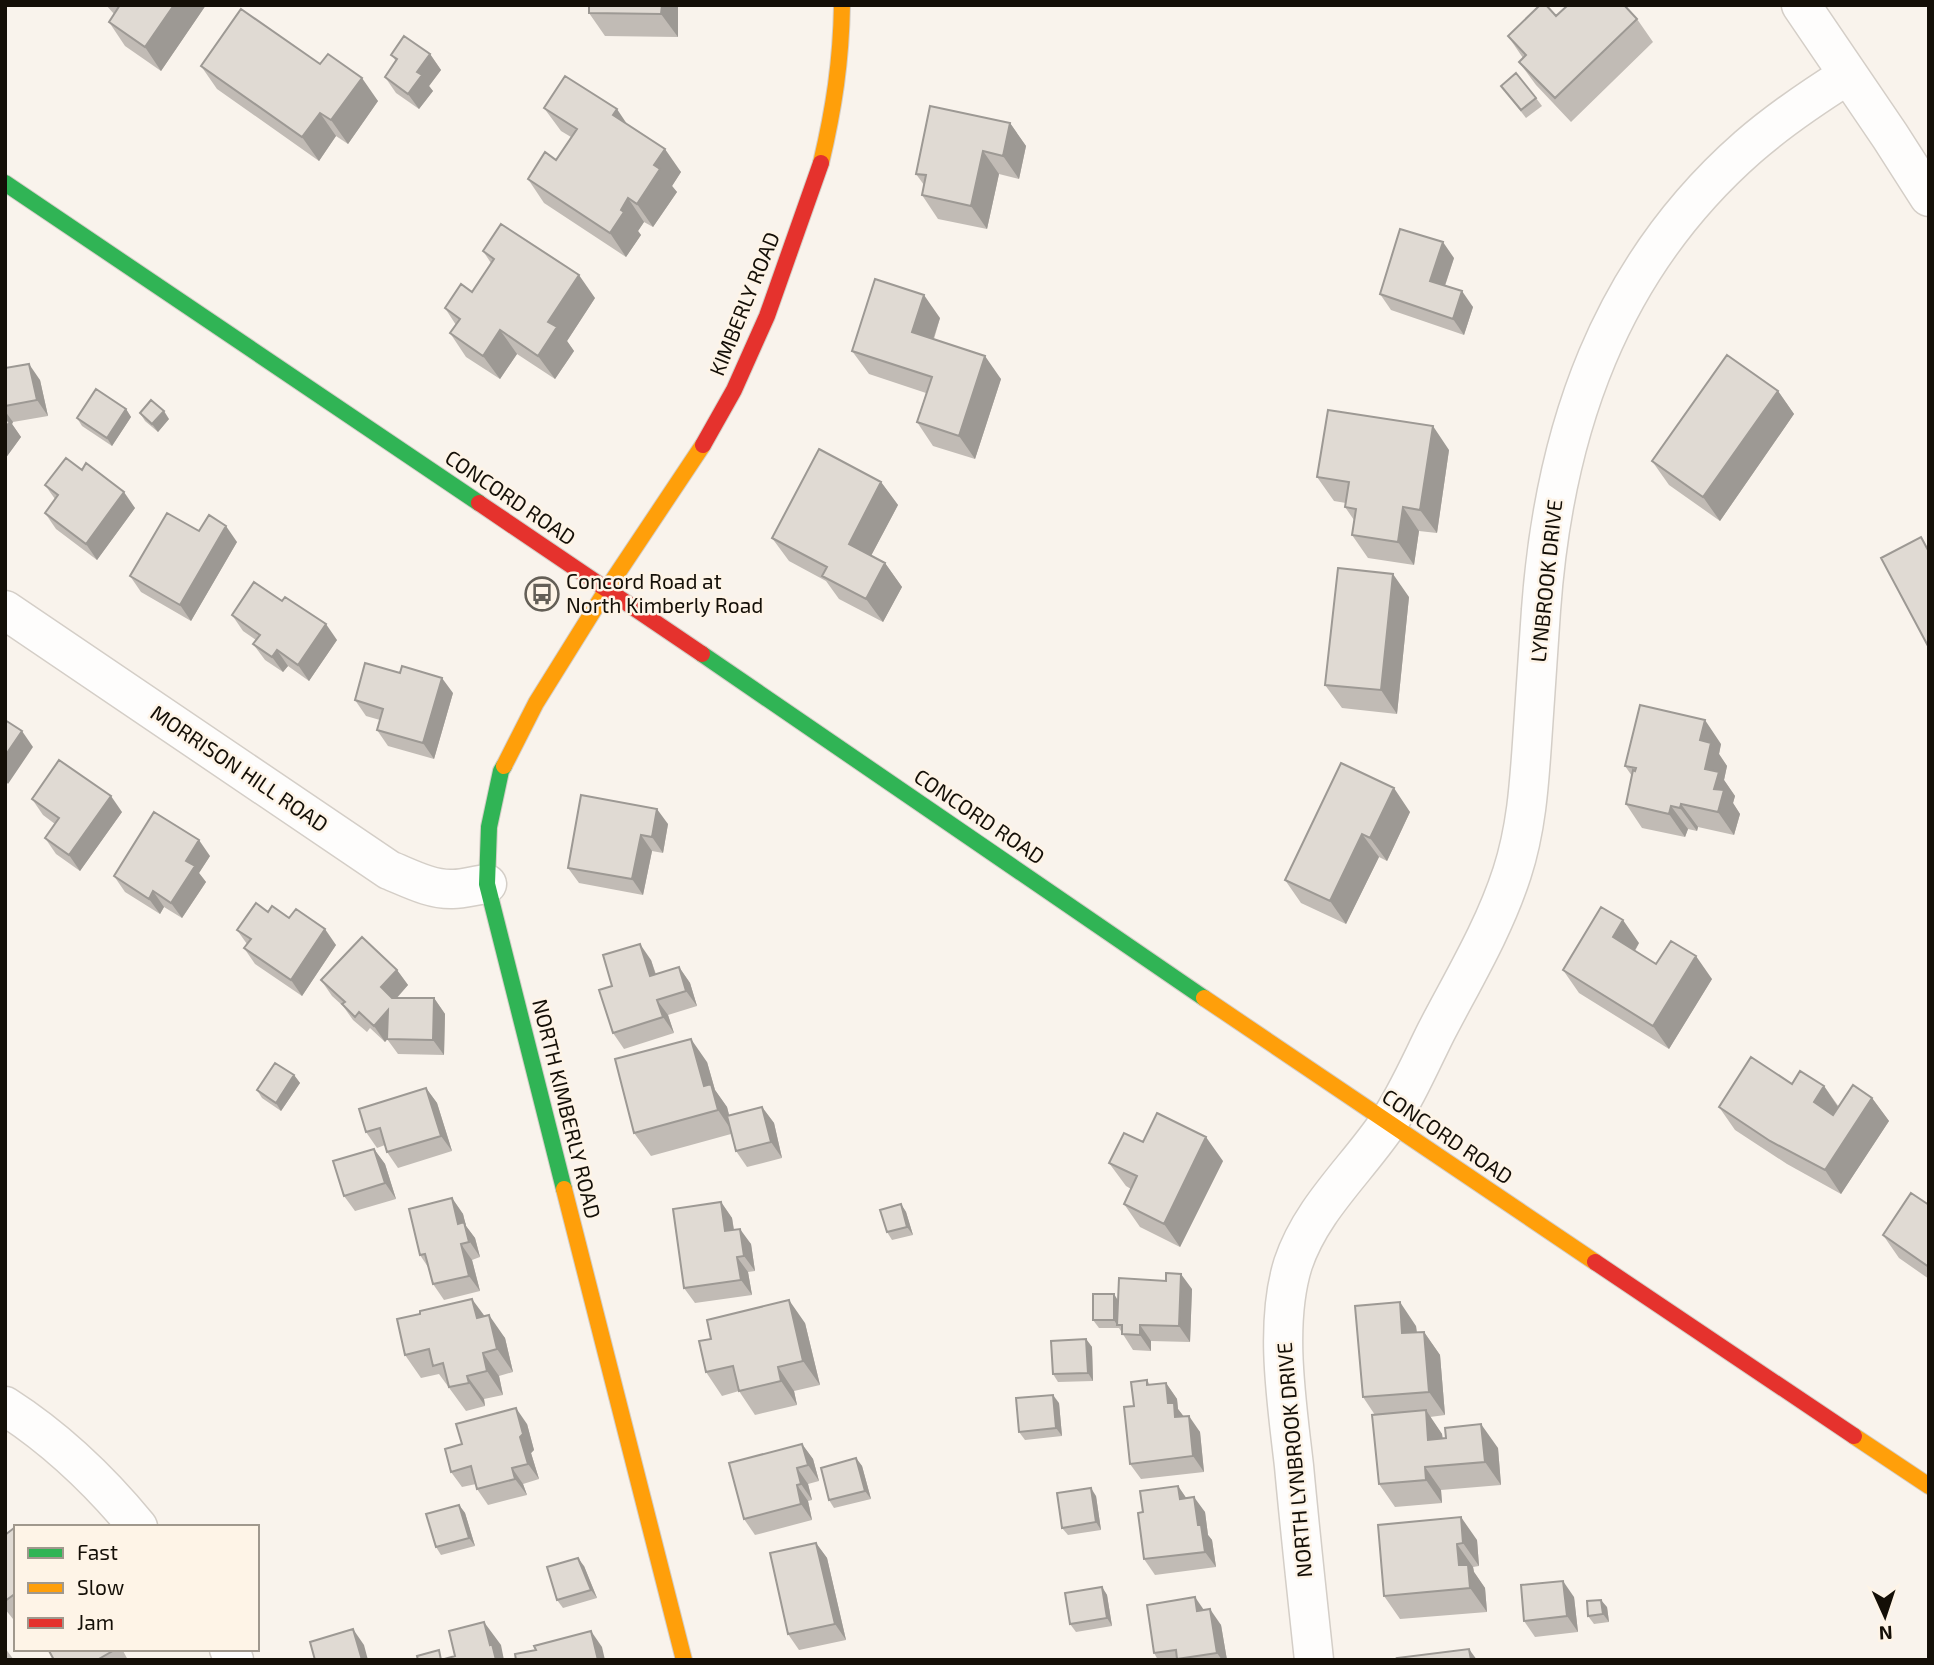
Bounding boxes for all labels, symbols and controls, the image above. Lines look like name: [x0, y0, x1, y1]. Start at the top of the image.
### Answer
street label: KIMBERLY ROAD: [703, 228, 784, 379]
street label: CONCORD ROAD: [441, 444, 581, 550]
street label: LYNBROOK DRIVE: [1525, 498, 1566, 663]
place label: Concord Road at North Kimberly Road: [566, 568, 763, 617]
bus stop icon: Concord Road at North Kimberly Road: [523, 575, 561, 613]
street label: MORRISON HILL ROAD: [146, 699, 333, 836]
street label: CONCORD ROAD: [910, 763, 1050, 869]
street label: NORTH KIMBERLY ROAD: [528, 996, 607, 1221]
street label: CONCORD ROAD: [1378, 1083, 1518, 1189]
street label: NORTH LYNBROOK DRIVE: [1271, 1341, 1316, 1579]
legend: [14, 1525, 259, 1651]
text: Fast: [77, 1539, 118, 1564]
text: Slow: [77, 1574, 124, 1599]
north arrow: [1850, 1581, 1920, 1651]
text: Jam: [77, 1609, 114, 1634]
text: N: [1878, 1622, 1893, 1645]

